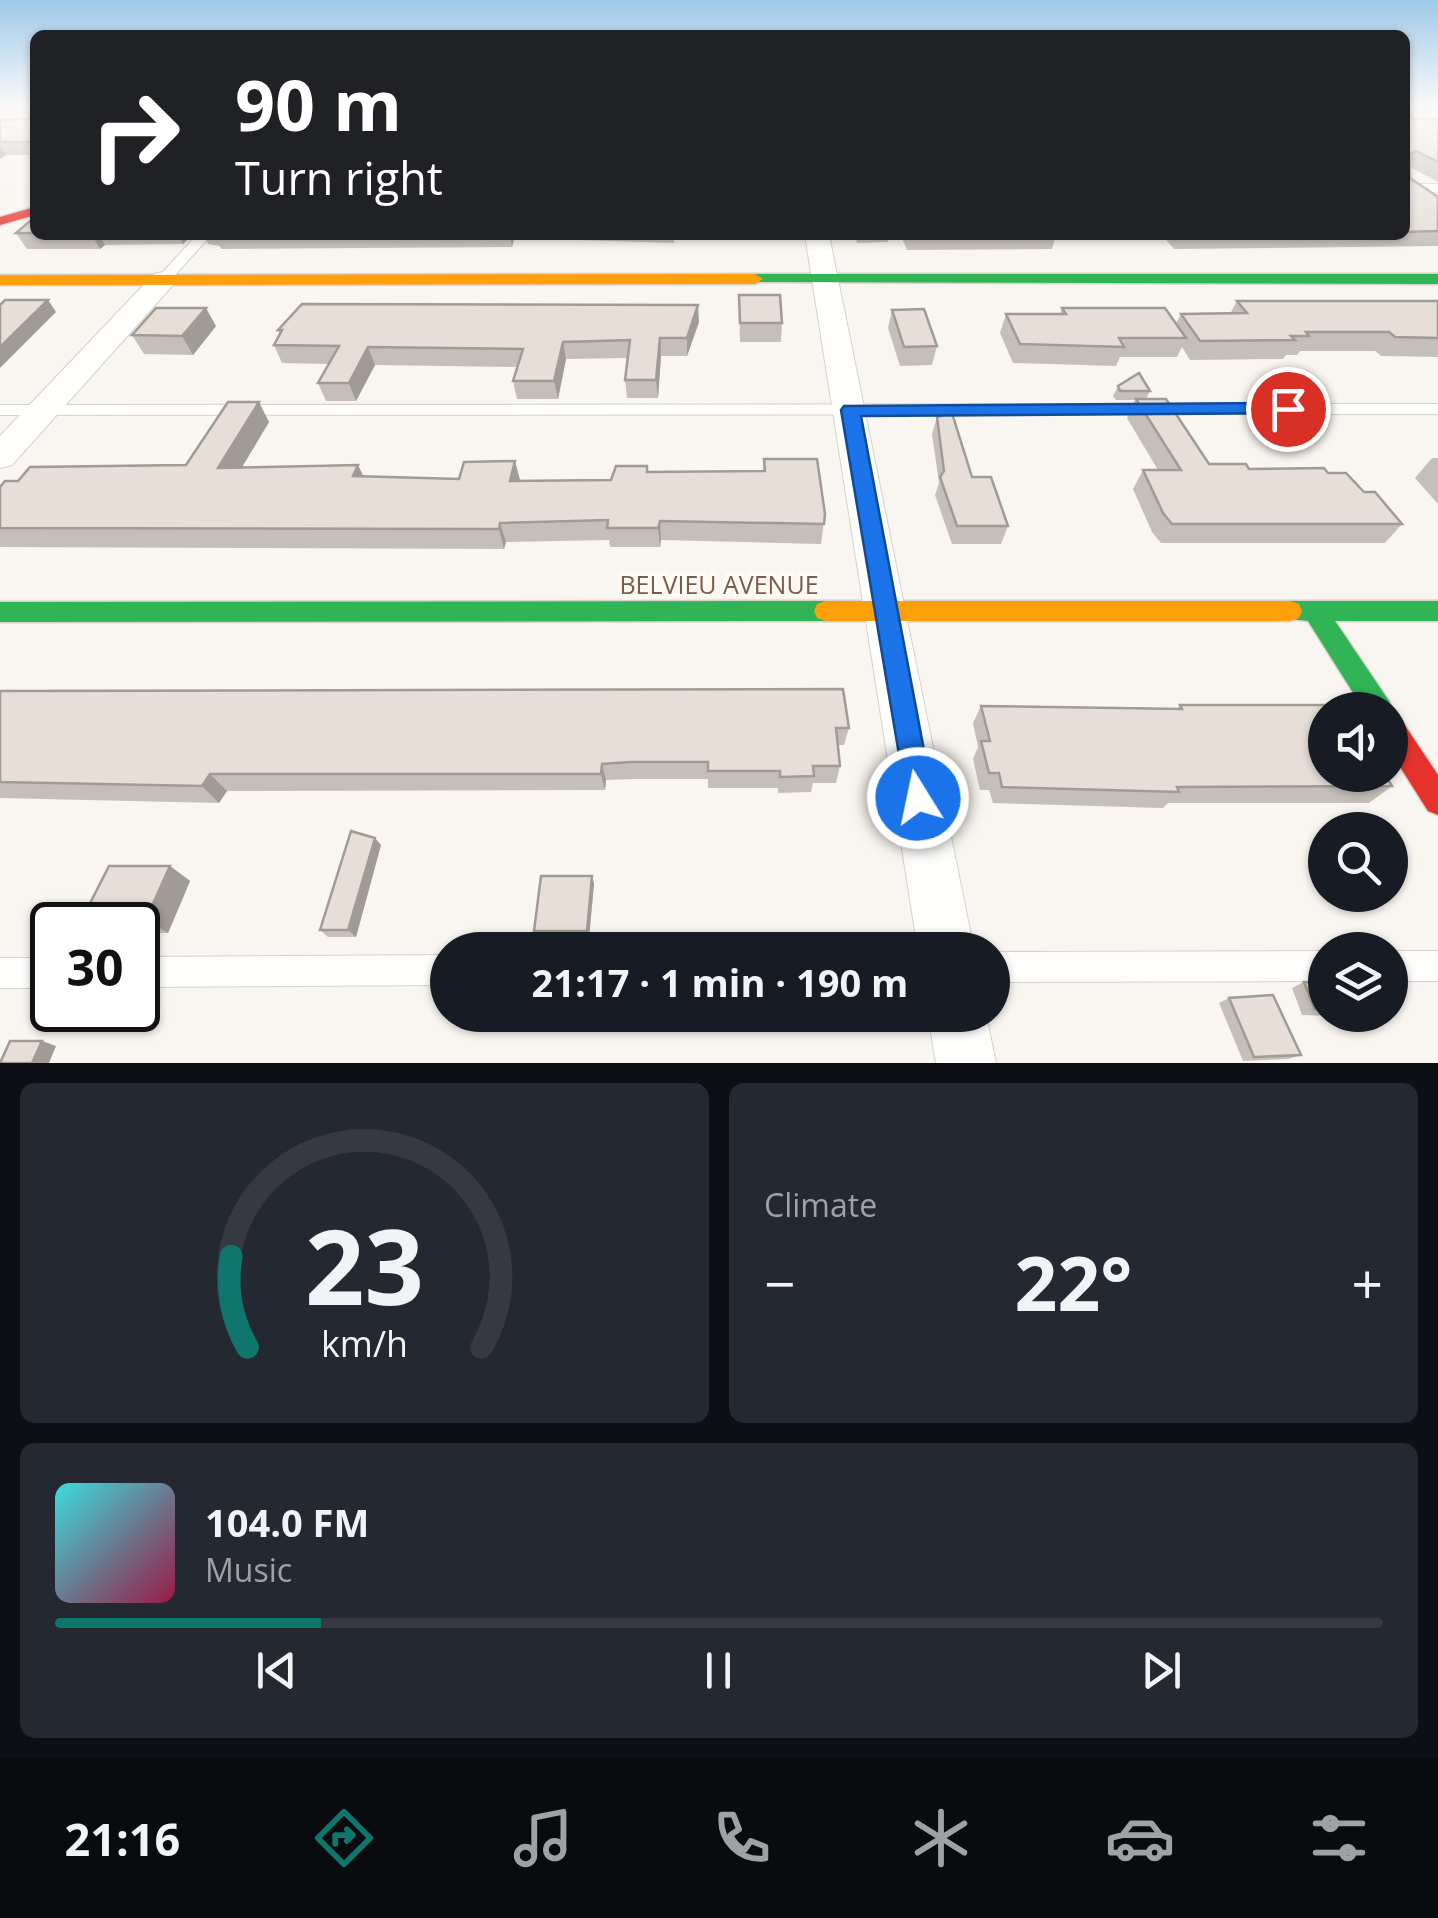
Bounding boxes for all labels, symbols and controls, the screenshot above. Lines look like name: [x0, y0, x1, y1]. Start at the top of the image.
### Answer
text: 90 m: [235, 56, 402, 152]
icon: right: [70, 70, 200, 200]
text: Turn right: [235, 147, 443, 208]
pin: [1246, 367, 1331, 452]
icon: arrive: [1261, 382, 1316, 437]
street label: BELVIEU AVENUE: [619, 567, 819, 601]
map controls: [1308, 692, 1408, 1032]
button: sound: [1308, 692, 1408, 792]
position arrow: [866, 746, 970, 850]
button: search: [1308, 812, 1408, 912]
speed limit sign: 30: [30, 902, 160, 1032]
button: layers: [1308, 932, 1408, 1032]
text: 21:17 · 1 min · 190 m: [532, 956, 908, 1008]
text: Climate: [764, 1183, 877, 1226]
text: 23: [305, 1194, 424, 1335]
text: 22°: [1015, 1231, 1132, 1333]
text: −: [764, 1245, 795, 1320]
text: +: [1352, 1245, 1383, 1320]
text: km/h: [321, 1319, 408, 1367]
text: 104.0 FM: [205, 1496, 369, 1548]
text: Music: [205, 1548, 292, 1591]
icon: previous: [249, 1643, 304, 1698]
icon: pause: [691, 1643, 746, 1698]
icon: next: [1134, 1643, 1189, 1698]
icon: directions: [309, 1803, 379, 1873]
icon: music: [508, 1803, 578, 1873]
icon: phone: [707, 1803, 777, 1873]
icon: climate: [906, 1803, 976, 1873]
icon: car: [1105, 1803, 1175, 1873]
icon: filters: [1304, 1803, 1374, 1873]
text: 21:16: [64, 1808, 180, 1869]

